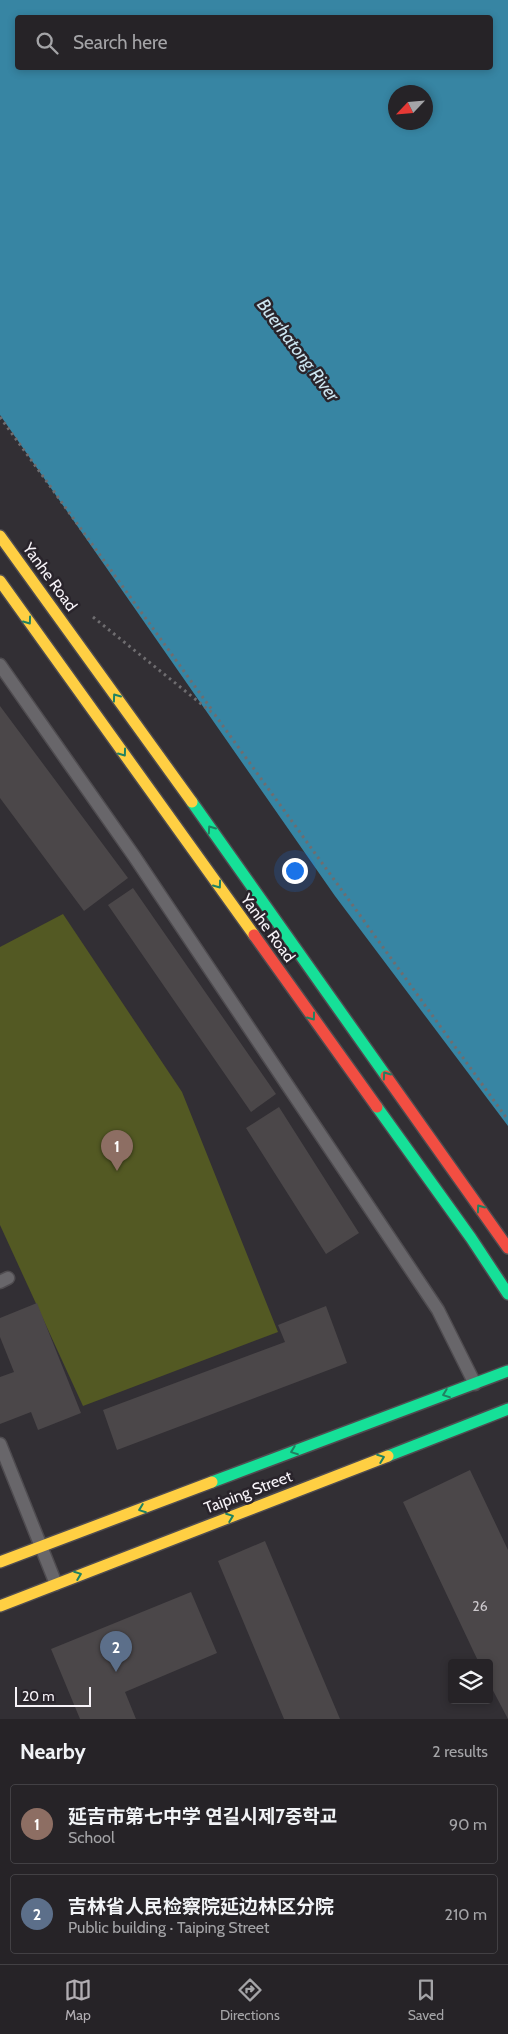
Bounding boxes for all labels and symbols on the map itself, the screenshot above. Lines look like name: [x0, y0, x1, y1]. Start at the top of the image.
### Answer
north arrow: [388, 85, 433, 130]
water label: Buerhatong River: [252, 294, 345, 407]
street label: Yanhe Road: [18, 538, 81, 615]
one-way arrow: [22, 615, 31, 625]
one-way arrow: [113, 693, 122, 703]
one-way arrow: [117, 747, 126, 757]
one-way arrow: [208, 825, 217, 835]
your location: [282, 858, 308, 884]
one-way arrow: [212, 879, 221, 889]
street label: Yanhe Road: [236, 889, 299, 966]
one-way arrow: [306, 1011, 315, 1021]
one-way arrow: [383, 1071, 392, 1081]
pin: 1: [101, 1130, 133, 1171]
one-way arrow: [477, 1204, 486, 1214]
one-way arrow: [442, 1388, 451, 1398]
one-way arrow: [290, 1445, 299, 1456]
one-way arrow: [376, 1454, 385, 1465]
street label: Taiping Street: [201, 1466, 295, 1517]
one-way arrow: [138, 1503, 146, 1513]
one-way arrow: [225, 1513, 234, 1523]
one-way arrow: [73, 1571, 82, 1582]
house number: 26: [472, 1597, 488, 1615]
pin: 2: [100, 1631, 132, 1672]
scale bar: [15, 1684, 91, 1707]

